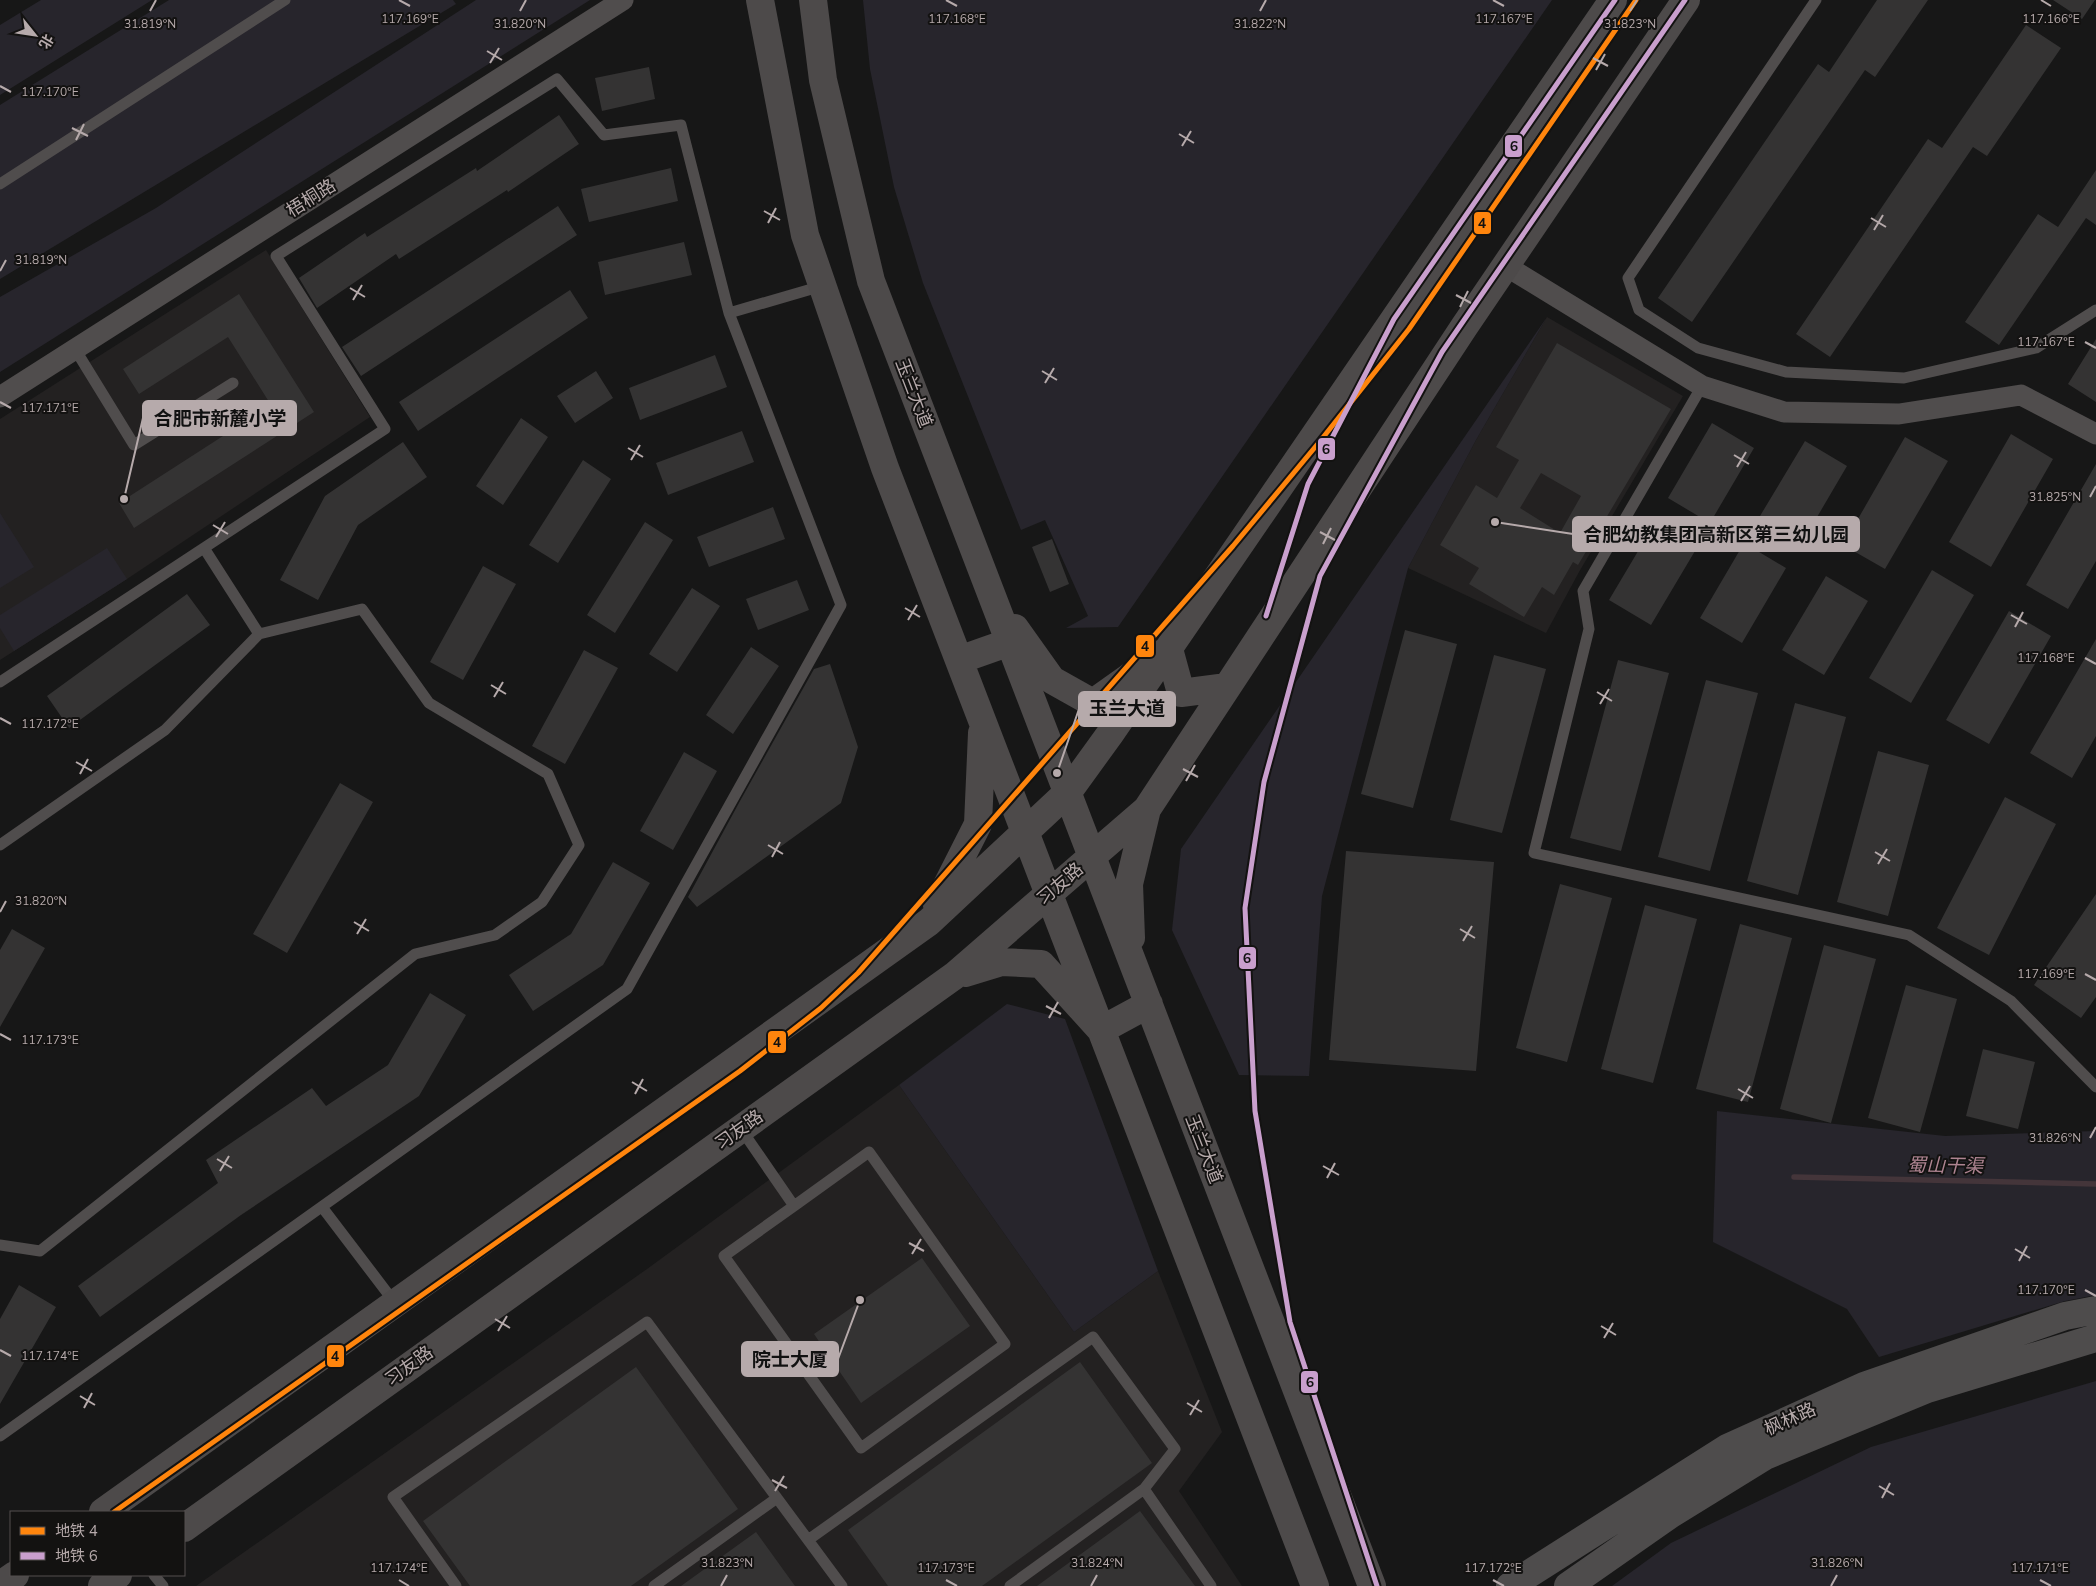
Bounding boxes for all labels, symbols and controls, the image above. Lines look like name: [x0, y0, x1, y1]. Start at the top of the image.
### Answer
north arrow: [10, 10, 60, 60]
text: 117.169°E: [381, 11, 439, 27]
text: 117.168°E: [928, 11, 986, 27]
text: 117.167°E: [1475, 11, 1533, 27]
text: 117.166°E: [2022, 11, 2080, 27]
text: 31.819°N: [124, 16, 176, 32]
text: 31.820°N: [494, 16, 546, 32]
text: 31.822°N: [1234, 16, 1286, 32]
text: 31.823°N: [1604, 16, 1656, 32]
text: 北: [34, 30, 58, 52]
text: 117.170°E: [21, 84, 79, 100]
line badge: 6: [1504, 134, 1523, 158]
text: 6: [1510, 137, 1518, 156]
street label: 梧桐路: [282, 174, 340, 222]
line badge: 4: [1473, 211, 1492, 235]
text: 4: [1478, 214, 1487, 233]
text: 31.819°N: [15, 252, 67, 268]
text: 117.167°E: [2017, 334, 2075, 350]
street label: 玉兰大道: [890, 355, 938, 431]
text: 117.171°E: [21, 400, 79, 416]
callout: 合肥市新麓小学: [143, 401, 296, 435]
text: 合肥市新麓小学: [153, 406, 287, 432]
line badge: 6: [1317, 437, 1336, 461]
text: 6: [1322, 440, 1330, 459]
text: 31.825°N: [2029, 489, 2081, 505]
callout: 合肥幼教集团高新区第三幼儿园: [1573, 517, 1859, 551]
text: 合肥幼教集团高新区第三幼儿园: [1583, 522, 1849, 548]
line badge: 4: [1135, 634, 1155, 658]
text: 4: [1141, 637, 1150, 656]
text: 117.168°E: [2017, 650, 2075, 666]
callout: 玉兰大道: [1079, 692, 1175, 726]
text: 玉兰大道: [1089, 696, 1165, 722]
text: 117.172°E: [21, 716, 79, 732]
street label: 习友路: [1032, 857, 1088, 911]
text: 31.820°N: [15, 893, 67, 909]
line badge: 6: [1238, 946, 1257, 970]
text: 6: [1243, 949, 1251, 968]
text: 117.169°E: [2017, 966, 2075, 982]
line badge: 4: [767, 1030, 787, 1054]
text: 117.173°E: [21, 1032, 79, 1048]
text: 4: [773, 1033, 782, 1052]
street label: 习友路: [710, 1104, 768, 1156]
street label: 玉兰大道: [1180, 1111, 1228, 1187]
text: 31.826°N: [2029, 1130, 2081, 1146]
water label: 蜀山干渠: [1907, 1152, 1986, 1180]
text: 117.170°E: [2017, 1282, 2075, 1298]
street label: 习友路: [380, 1340, 438, 1392]
callout: 院士大厦: [742, 1342, 838, 1376]
line badge: 4: [326, 1344, 345, 1368]
text: 4: [331, 1347, 340, 1366]
text: 院士大厦: [752, 1347, 828, 1373]
text: 117.174°E: [21, 1348, 79, 1364]
line badge: 6: [1300, 1370, 1319, 1394]
text: 6: [1306, 1373, 1314, 1392]
street label: 枫林路: [1760, 1397, 1820, 1441]
legend: [10, 1511, 185, 1576]
text: 地铁 4: [55, 1521, 98, 1541]
text: 地铁 6: [55, 1546, 98, 1566]
text: 31.823°N: [701, 1555, 753, 1571]
text: 31.824°N: [1071, 1555, 1123, 1571]
text: 31.826°N: [1811, 1555, 1863, 1571]
text: 117.174°E: [370, 1560, 428, 1576]
text: 117.173°E: [917, 1560, 975, 1576]
text: 117.172°E: [1464, 1560, 1522, 1576]
text: 117.171°E: [2011, 1560, 2069, 1576]

